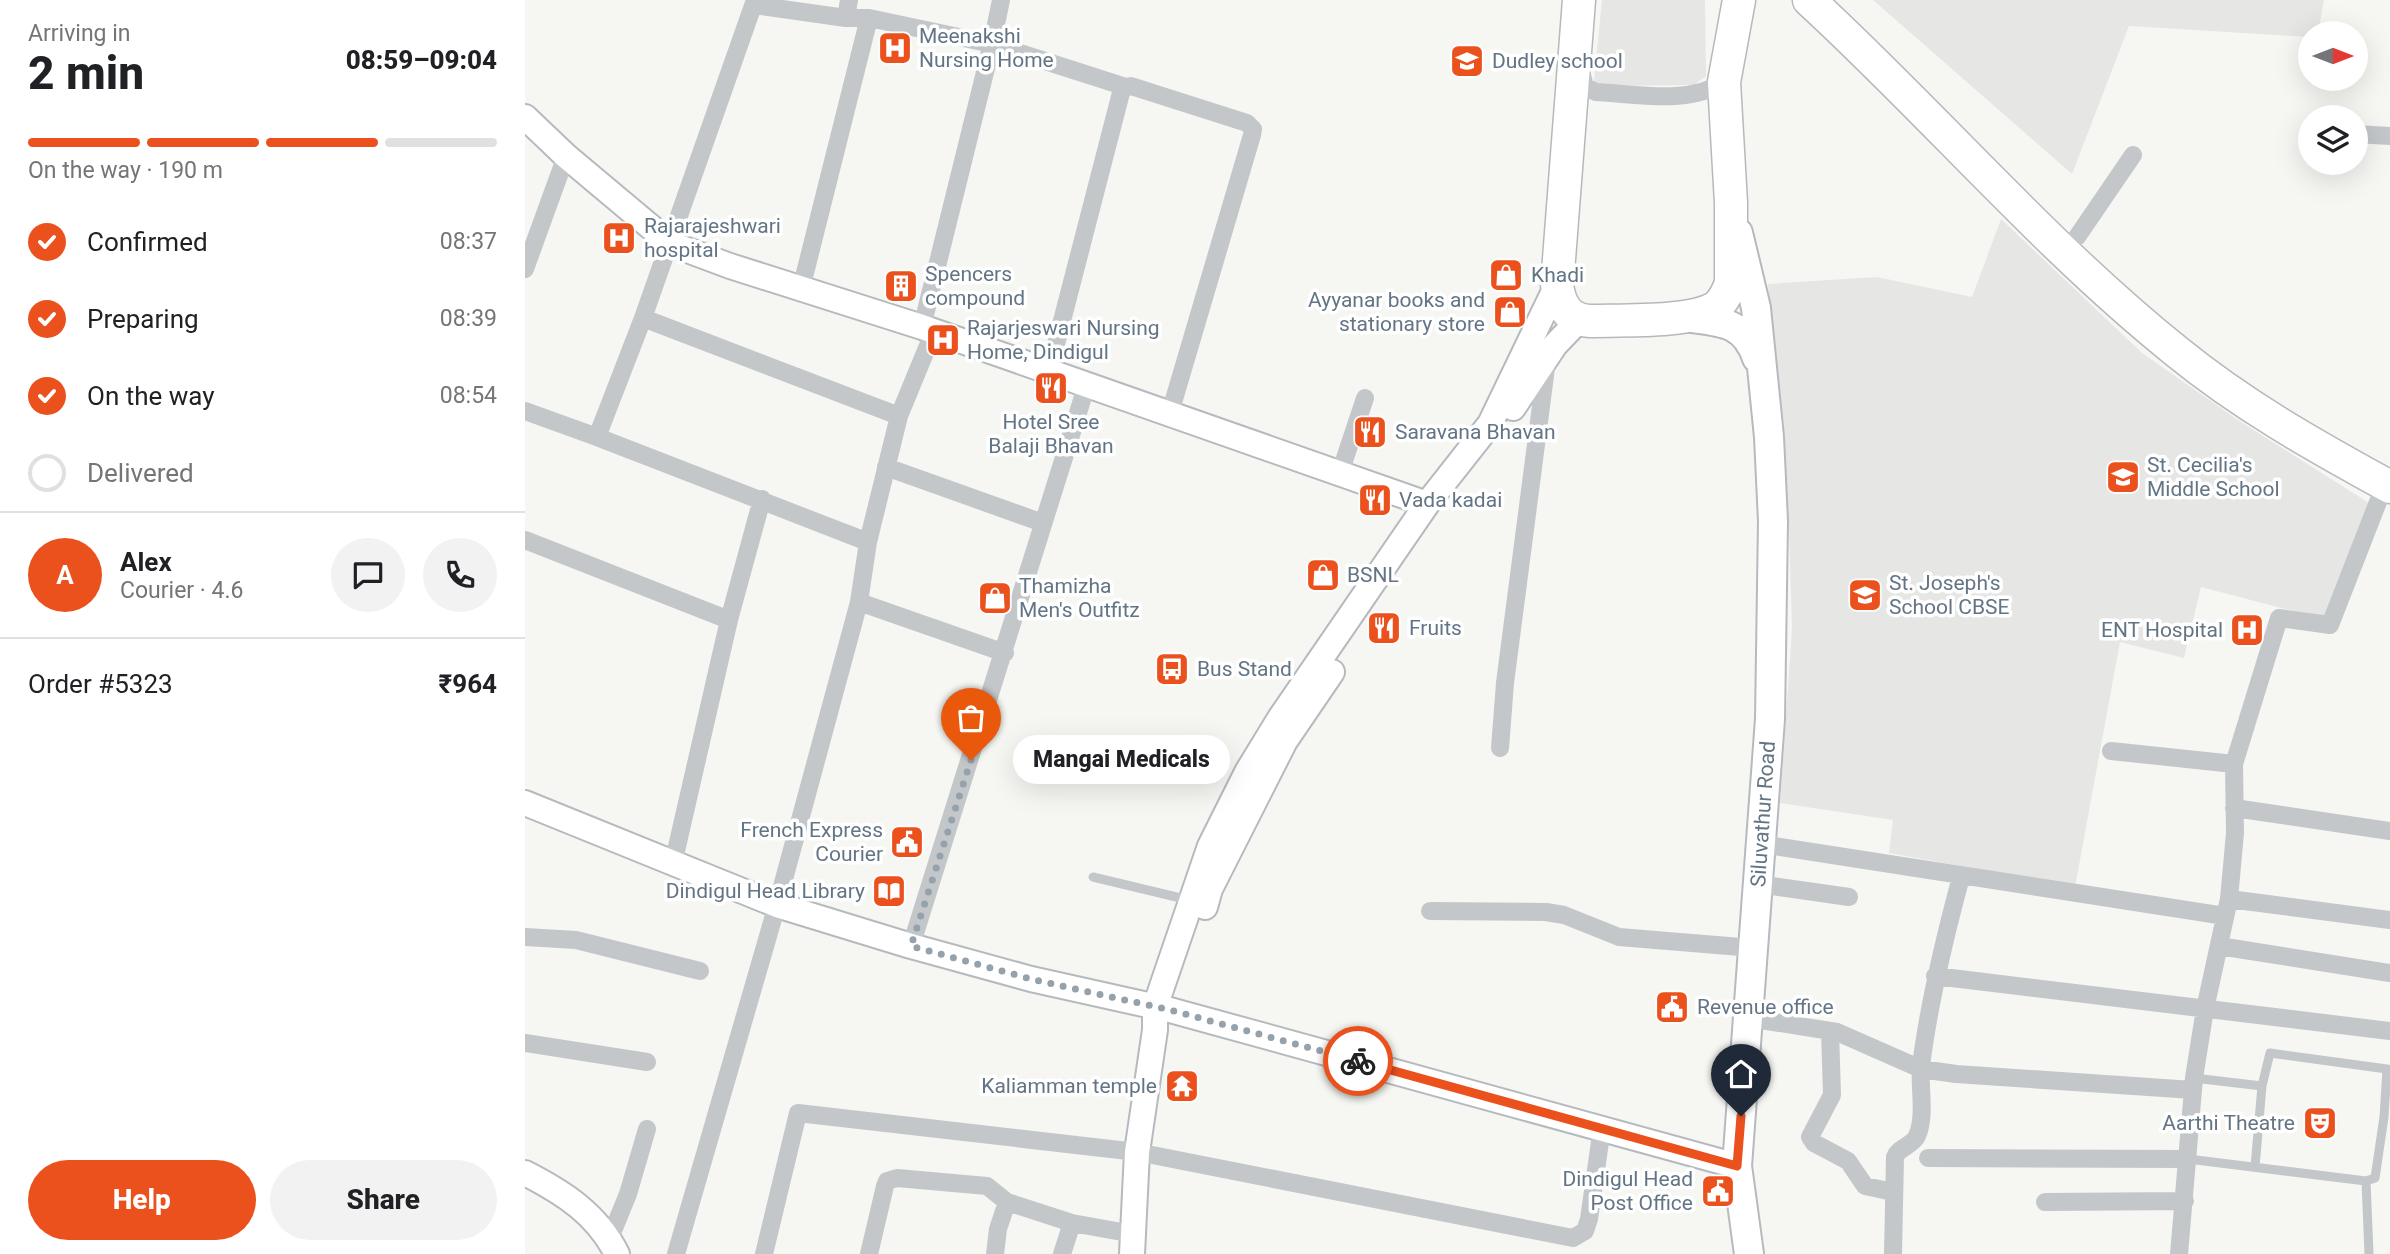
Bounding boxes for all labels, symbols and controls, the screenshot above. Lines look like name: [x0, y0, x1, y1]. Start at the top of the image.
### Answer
text: Arriving in: [28, 20, 131, 47]
north arrow: [2298, 21, 2368, 91]
map controls: [2298, 21, 2368, 175]
place label: Meenakshi Nursing Home: [919, 24, 1054, 72]
hospital icon: Meenakshi Nursing Home: [876, 29, 914, 67]
school or university icon: Dudley school: [1448, 42, 1486, 80]
text: 08:59–09:04: [346, 45, 497, 75]
text: 2 min: [28, 46, 144, 100]
place label: Dudley school: [1492, 49, 1623, 73]
button: layers: [2298, 105, 2368, 175]
text: On the way · 190 m: [28, 157, 223, 184]
place label: Rajarajeshwari hospital: [644, 214, 781, 262]
hospital icon: Rajarajeshwari hospital: [600, 219, 638, 257]
icon: check: [28, 223, 66, 261]
text: Confirmed: [87, 227, 208, 257]
text: 08:37: [440, 228, 497, 255]
shop icon: Khadi: [1487, 256, 1525, 294]
place label: Spencers compound: [925, 262, 1025, 310]
place label: Khadi: [1531, 263, 1584, 287]
building icon: Spencers compound: [882, 267, 920, 305]
place label: Ayyanar books and stationary store: [1308, 288, 1485, 336]
shop icon: Ayyanar books and stationary store: [1491, 293, 1529, 331]
icon: check: [28, 300, 66, 338]
text: Preparing: [87, 304, 199, 334]
text: 08:39: [440, 305, 497, 332]
place label: Rajarjeswari Nursing Home, Dindigul: [967, 316, 1160, 364]
hospital icon: Rajarjeswari Nursing Home, Dindigul: [924, 321, 962, 359]
restaurant icon: Hotel Sree Balaji Bhavan: [1032, 369, 1070, 407]
icon: check: [28, 377, 66, 415]
text: On the way: [87, 381, 215, 411]
text: 08:54: [440, 382, 497, 409]
place label: Hotel Sree Balaji Bhavan: [988, 410, 1114, 458]
restaurant icon: Saravana Bhavan: [1351, 413, 1389, 451]
place label: Saravana Bhavan: [1395, 420, 1556, 444]
place label: St. Cecilia's Middle School: [2147, 453, 2280, 501]
text: Delivered: [87, 458, 194, 488]
school or university icon: St. Cecilia's Middle School: [2104, 458, 2142, 496]
restaurant icon: Vada kadai: [1356, 481, 1394, 519]
place label: Vada kadai: [1399, 488, 1502, 512]
button: chat: [331, 538, 405, 612]
button: phone: [423, 538, 497, 612]
text: Alex: [120, 547, 172, 577]
shop icon: BSNL: [1304, 556, 1342, 594]
text: A: [56, 560, 74, 590]
place label: BSNL: [1347, 563, 1399, 587]
place label: St. Joseph's School CBSE: [1889, 571, 2010, 619]
place label: Thamizha Men's Outfitz: [1019, 574, 1140, 622]
school or university icon: St. Joseph's School CBSE: [1846, 576, 1884, 614]
text: Courier · 4.6: [120, 577, 243, 604]
shop icon: Thamizha Men's Outfitz: [976, 579, 1014, 617]
restaurant icon: Fruits: [1365, 609, 1403, 647]
hospital icon: ENT Hospital: [2228, 611, 2266, 649]
place label: Fruits: [1409, 616, 1462, 640]
place label: ENT Hospital: [2101, 618, 2223, 642]
bus stop icon: Bus Stand: [1153, 650, 1191, 688]
place label: Bus Stand: [1197, 657, 1292, 681]
text: Order #5323: [28, 669, 173, 699]
text: ₹964: [439, 669, 497, 699]
pin: [941, 688, 1001, 760]
icon: bag: [952, 699, 990, 737]
callout: Mangai Medicals: [1013, 736, 1230, 784]
street label: Siluvathur Road: [1746, 740, 1780, 888]
text: Mangai Medicals: [1033, 746, 1210, 773]
place label: French Express Courier: [740, 818, 883, 866]
public building icon: French Express Courier: [888, 823, 926, 861]
library icon: Dindigul Head Library: [870, 872, 908, 910]
place label: Dindigul Head Library: [666, 879, 865, 903]
public building icon: Revenue office: [1653, 988, 1691, 1026]
place label: Revenue office: [1697, 995, 1834, 1019]
courier: [1323, 1026, 1393, 1096]
icon: bike: [1339, 1042, 1377, 1080]
pin: [1711, 1044, 1771, 1116]
icon: home: [1722, 1055, 1760, 1093]
temple icon: Kaliamman temple: [1163, 1067, 1201, 1105]
place label: Kaliamman temple: [981, 1074, 1157, 1098]
theatre icon: Aarthi Theatre: [2301, 1104, 2339, 1142]
place label: Aarthi Theatre: [2162, 1111, 2295, 1135]
button: Help: [28, 1160, 256, 1240]
button: Share: [270, 1160, 497, 1240]
place label: Dindigul Head Post Office: [1562, 1167, 1693, 1215]
public building icon: Dindigul Head Post Office: [1699, 1172, 1737, 1210]

